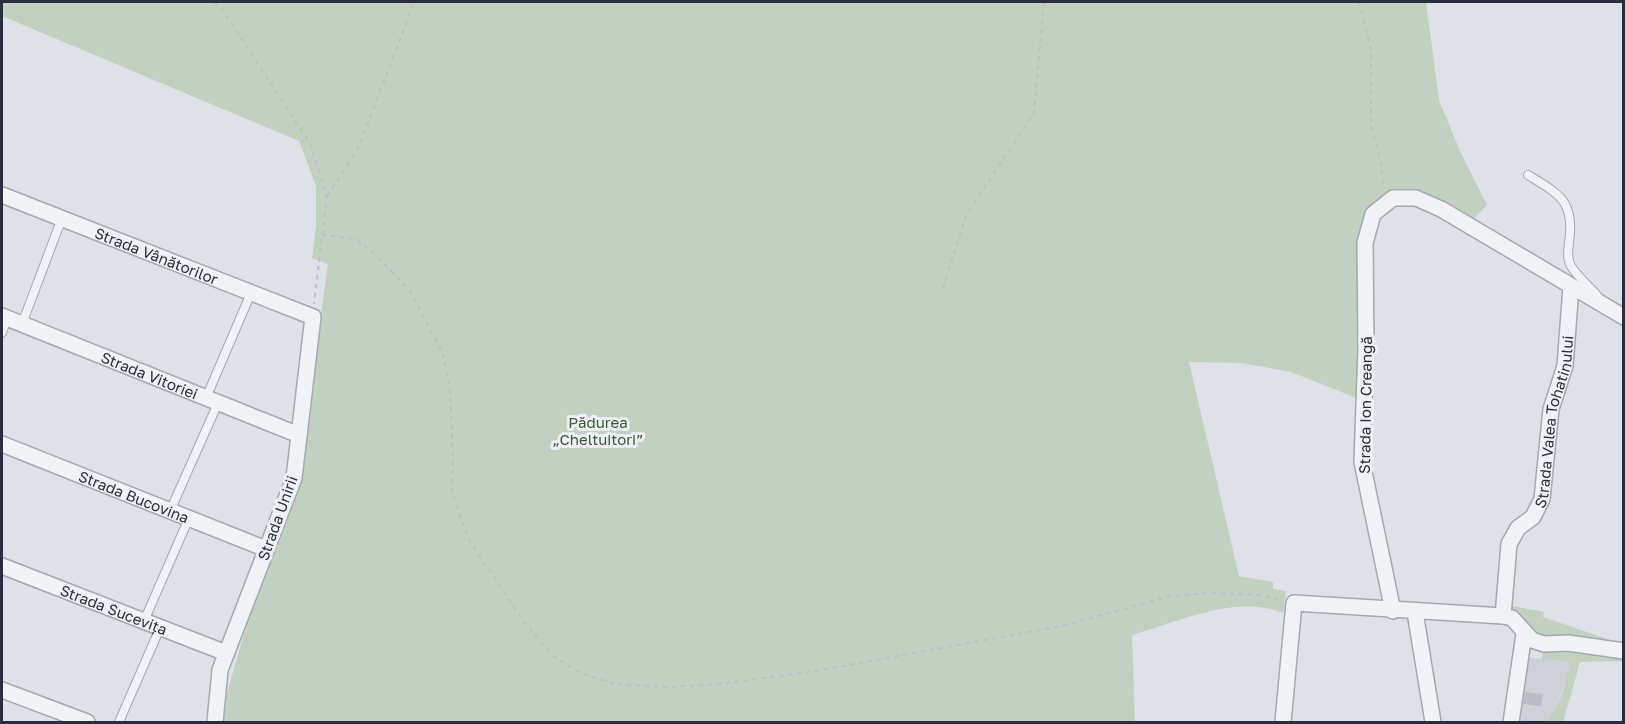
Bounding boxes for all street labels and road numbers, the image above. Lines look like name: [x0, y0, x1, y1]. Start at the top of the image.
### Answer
street label: Strada Vânătorilor: [92, 223, 221, 288]
street label: Strada Valea Tohatinului: [1530, 335, 1576, 511]
street label: Strada Ion Creangă: [1355, 336, 1375, 474]
street label: Strada Vitoriei: [99, 348, 201, 403]
street label: Strada Bucovina: [76, 466, 192, 526]
street label: Strada Unirii: [253, 473, 301, 563]
street label: Strada Sucevița: [58, 581, 170, 638]

